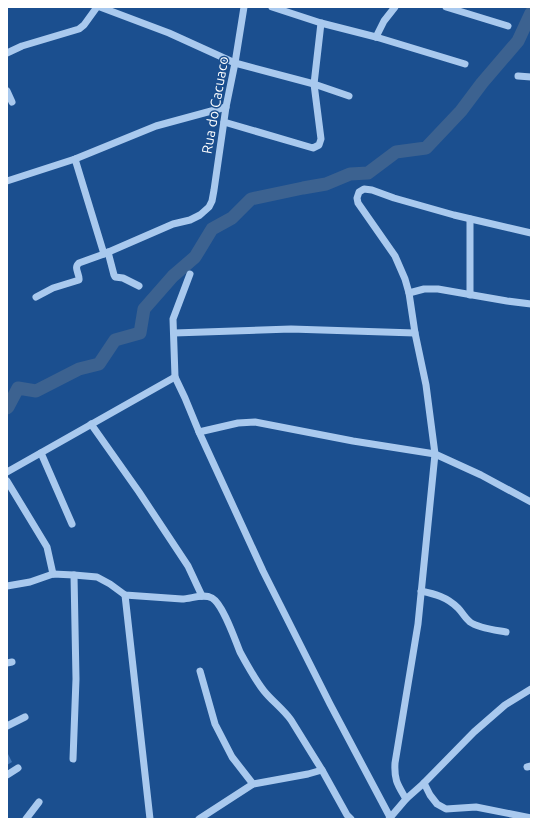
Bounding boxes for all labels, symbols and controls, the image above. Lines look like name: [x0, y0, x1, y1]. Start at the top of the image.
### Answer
street label: Rua do Cacuaco: [199, 55, 231, 155]

